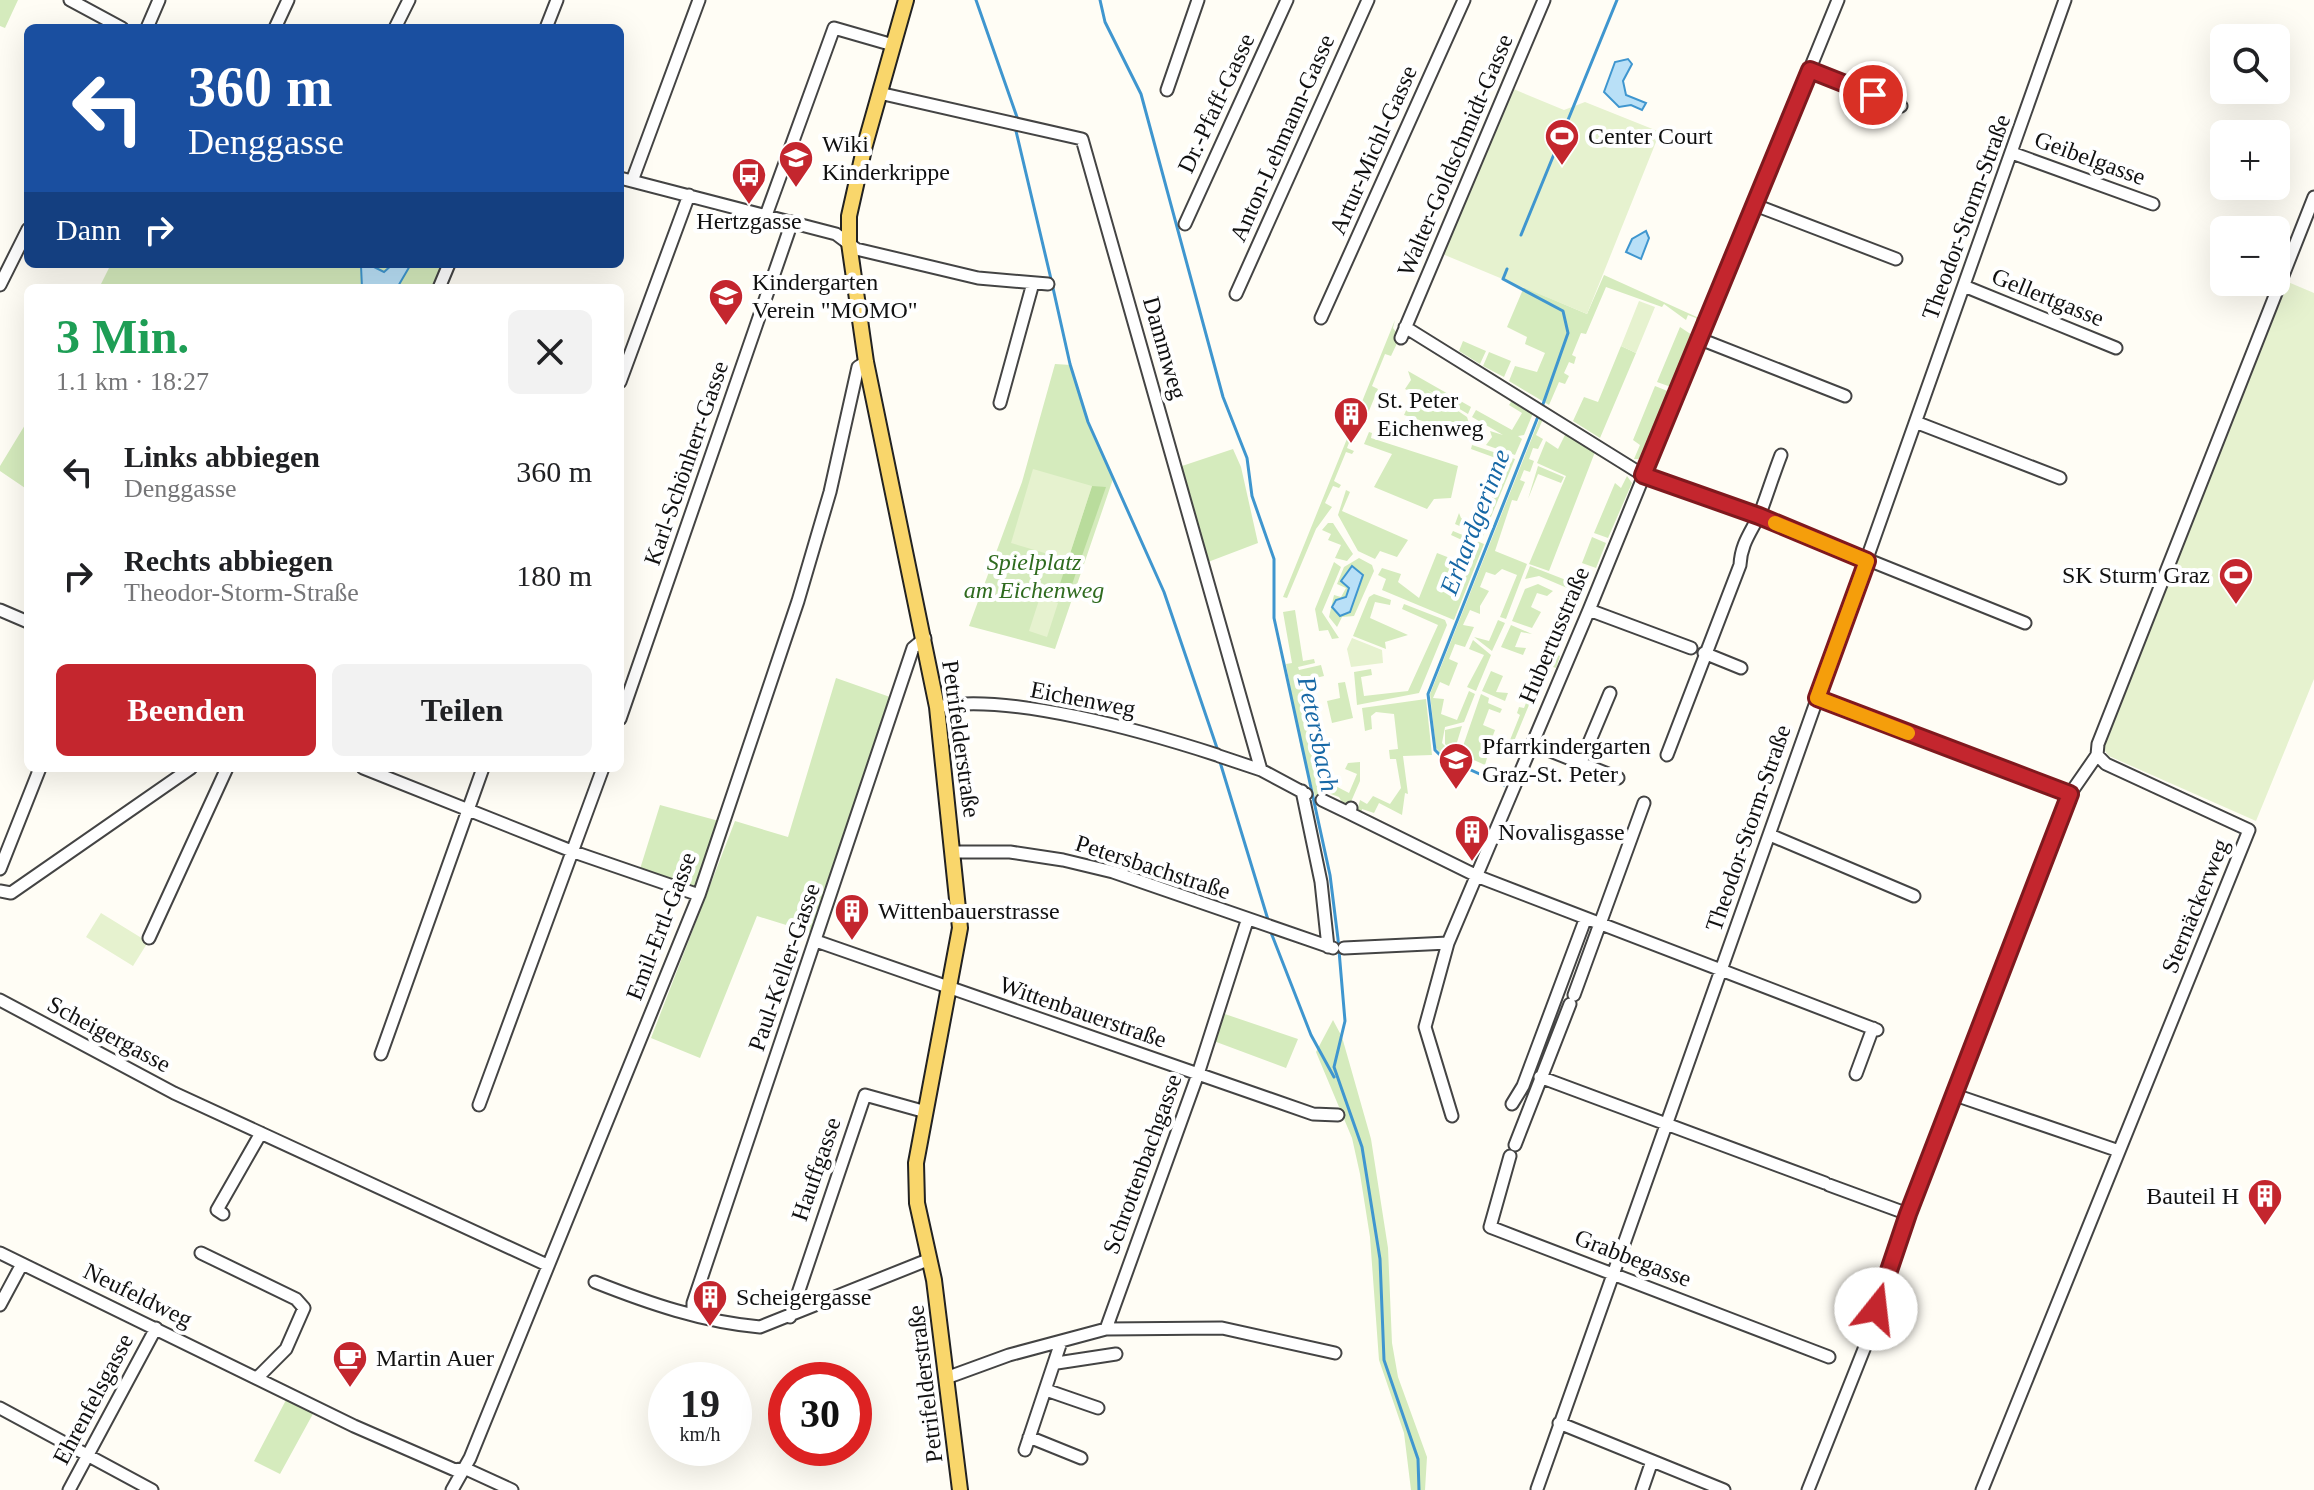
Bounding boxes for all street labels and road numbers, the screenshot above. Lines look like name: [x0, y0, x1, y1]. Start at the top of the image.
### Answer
street label: Dr.-Pfaff-Gasse: [1172, 29, 1260, 177]
street label: Anton-Lehmann-Gasse: [1225, 30, 1339, 246]
street label: Walter-Goldschmidt-Gasse: [1392, 30, 1518, 280]
street label: Artur-Michl-Gasse: [1324, 62, 1422, 238]
street label: Theodor-Storm-Straße: [1917, 111, 2015, 323]
street label: Geibelgasse: [2031, 126, 2149, 190]
street label: Gellertgasse: [1988, 263, 2108, 331]
street label: Dammweg: [1138, 294, 1192, 402]
street label: Karl-Schönherr-Gasse: [639, 358, 733, 568]
street label: Hubertusstraße: [1514, 563, 1594, 707]
street label: Petrifelderstraße: [937, 659, 985, 819]
street label: Eichenweg: [1028, 676, 1138, 722]
street label: Theodor-Storm-Straße: [1700, 721, 1796, 935]
street label: Petersbachstraße: [1072, 830, 1234, 904]
street label: Sternäckerweg: [2156, 835, 2234, 977]
street label: Emil-Ertl-Gasse: [621, 849, 701, 1003]
street label: Paul-Keller-Gasse: [743, 880, 825, 1054]
street label: Wittenbauerstraße: [996, 971, 1170, 1053]
street label: Scheigergasse: [43, 991, 175, 1077]
street label: Schrottenbachgasse: [1097, 1071, 1187, 1257]
street label: Hauffgasse: [786, 1114, 846, 1224]
street label: Grabbegasse: [1571, 1224, 1695, 1292]
street label: Neufeldweg: [80, 1258, 196, 1332]
street label: Petrifelderstraße: [902, 1304, 948, 1464]
street label: Ehrenfelsgasse: [48, 1329, 138, 1469]

